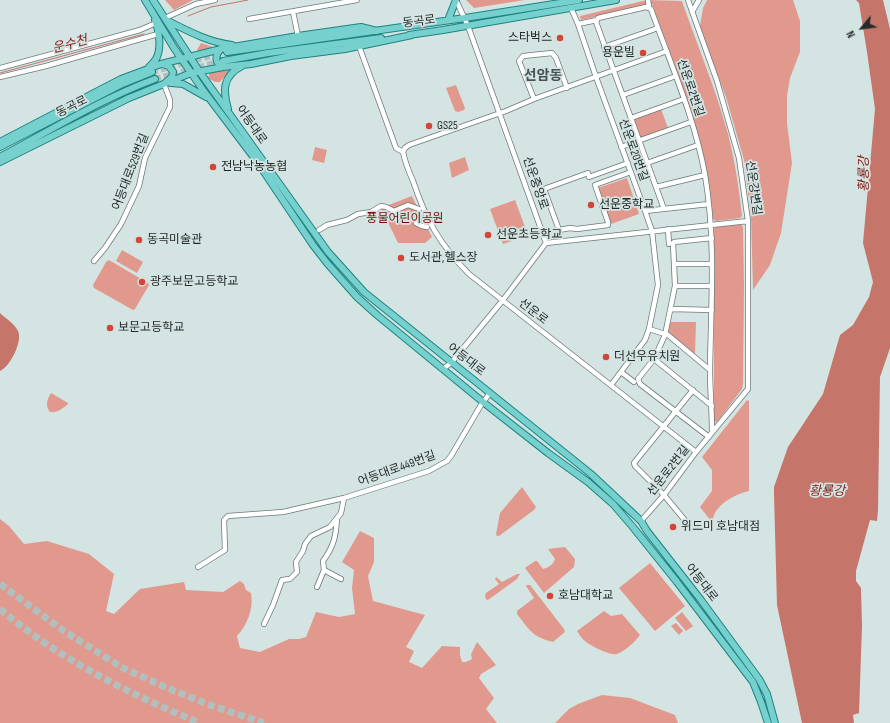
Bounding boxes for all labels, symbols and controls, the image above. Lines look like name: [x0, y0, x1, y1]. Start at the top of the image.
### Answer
north arrow: [842, 8, 882, 48]
street label: 동곡로: [402, 13, 436, 31]
text: N: [844, 28, 858, 40]
place label: 스타벅스: [508, 31, 552, 45]
water label: 운수천: [51, 33, 89, 57]
marker: 스타벅스: [555, 33, 565, 43]
place label: 용운빌: [602, 46, 635, 60]
marker: 용운빌: [638, 48, 648, 58]
street label: 선운로2번길: [673, 57, 707, 119]
district label: 선암동: [524, 68, 562, 84]
street label: 동곡로: [54, 93, 90, 121]
street label: 어등대로: [232, 103, 270, 147]
street label: 선운로20번길: [615, 117, 651, 183]
place label: GS25: [437, 119, 458, 133]
marker: GS25: [424, 121, 434, 131]
street label: 어등대로529번길: [110, 131, 152, 213]
street label: 선운중앙로: [519, 155, 551, 211]
water label: 황룡강: [857, 156, 873, 192]
place label: 전남낙농농협: [221, 160, 287, 174]
street label: 선운강변길: [742, 160, 764, 216]
marker: 전남낙농농협: [208, 162, 218, 172]
place label: 선운중학교: [599, 198, 654, 212]
marker: 선운중학교: [586, 200, 596, 210]
park label: 풍물어린이공원: [366, 212, 444, 226]
place label: 선운초등학교: [496, 228, 562, 242]
marker: 선운초등학교: [483, 230, 493, 240]
place label: 동곡미술관: [147, 233, 202, 247]
marker: 동곡미술관: [134, 235, 144, 245]
place label: 도서관,헬스장: [409, 251, 478, 265]
marker: 도서관,헬스장: [396, 253, 406, 263]
place label: 광주보문고등학교: [150, 275, 238, 289]
marker: 광주보문고등학교: [137, 277, 147, 287]
street label: 선운로: [516, 296, 550, 328]
place label: 보문고등학교: [118, 321, 184, 335]
marker: 보문고등학교: [105, 323, 115, 333]
street label: 어등대로: [444, 341, 488, 379]
place label: 더선우유치원: [614, 350, 680, 364]
marker: 더선우유치원: [601, 352, 611, 362]
street label: 선운로2번길: [645, 443, 693, 499]
street label: 어등대로449번길: [356, 448, 438, 490]
water label: 황룡강: [809, 484, 845, 500]
place label: 위드미 호남대점: [681, 520, 760, 534]
marker: 위드미 호남대점: [668, 522, 678, 532]
street label: 어등대로: [682, 561, 720, 605]
place label: 호남대학교: [558, 589, 613, 603]
marker: 호남대학교: [545, 591, 555, 601]

